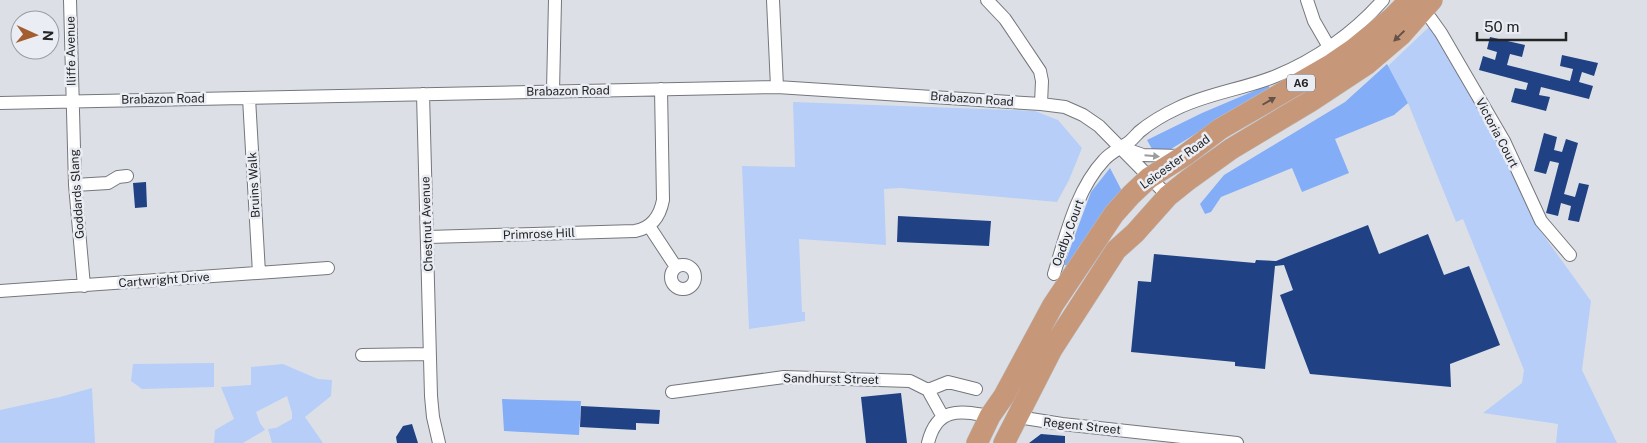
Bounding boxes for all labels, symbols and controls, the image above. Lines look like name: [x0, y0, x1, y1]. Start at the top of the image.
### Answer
north arrow: [10, 10, 60, 60]
scale bar: [1477, 10, 1566, 42]
street label: Iliffe Avenue: [63, 16, 79, 86]
text: 50 m: [1484, 18, 1519, 35]
text: N: [40, 30, 56, 42]
one-way arrow: [1394, 30, 1406, 42]
road number: A6: [1287, 75, 1315, 92]
street label: Brabazon Road: [526, 83, 610, 99]
street label: Brabazon Road: [930, 89, 1014, 109]
street label: Brabazon Road: [121, 91, 205, 107]
street label: Victoria Court: [1473, 96, 1521, 171]
one-way arrow: [1262, 97, 1275, 106]
street label: Leicester Road: [1137, 132, 1213, 192]
street label: Goddards Slang: [67, 149, 87, 239]
street label: Bruins Walk: [245, 151, 263, 218]
one-way arrow: [1144, 152, 1160, 160]
street label: Chestnut Avenue: [418, 176, 436, 272]
street label: Oadby Court: [1049, 197, 1087, 268]
street label: Primrose Hill: [503, 226, 576, 242]
street label: Cartwright Drive: [118, 270, 210, 290]
street label: Sandhurst Street: [783, 371, 879, 387]
street label: Regent Street: [1042, 415, 1122, 437]

